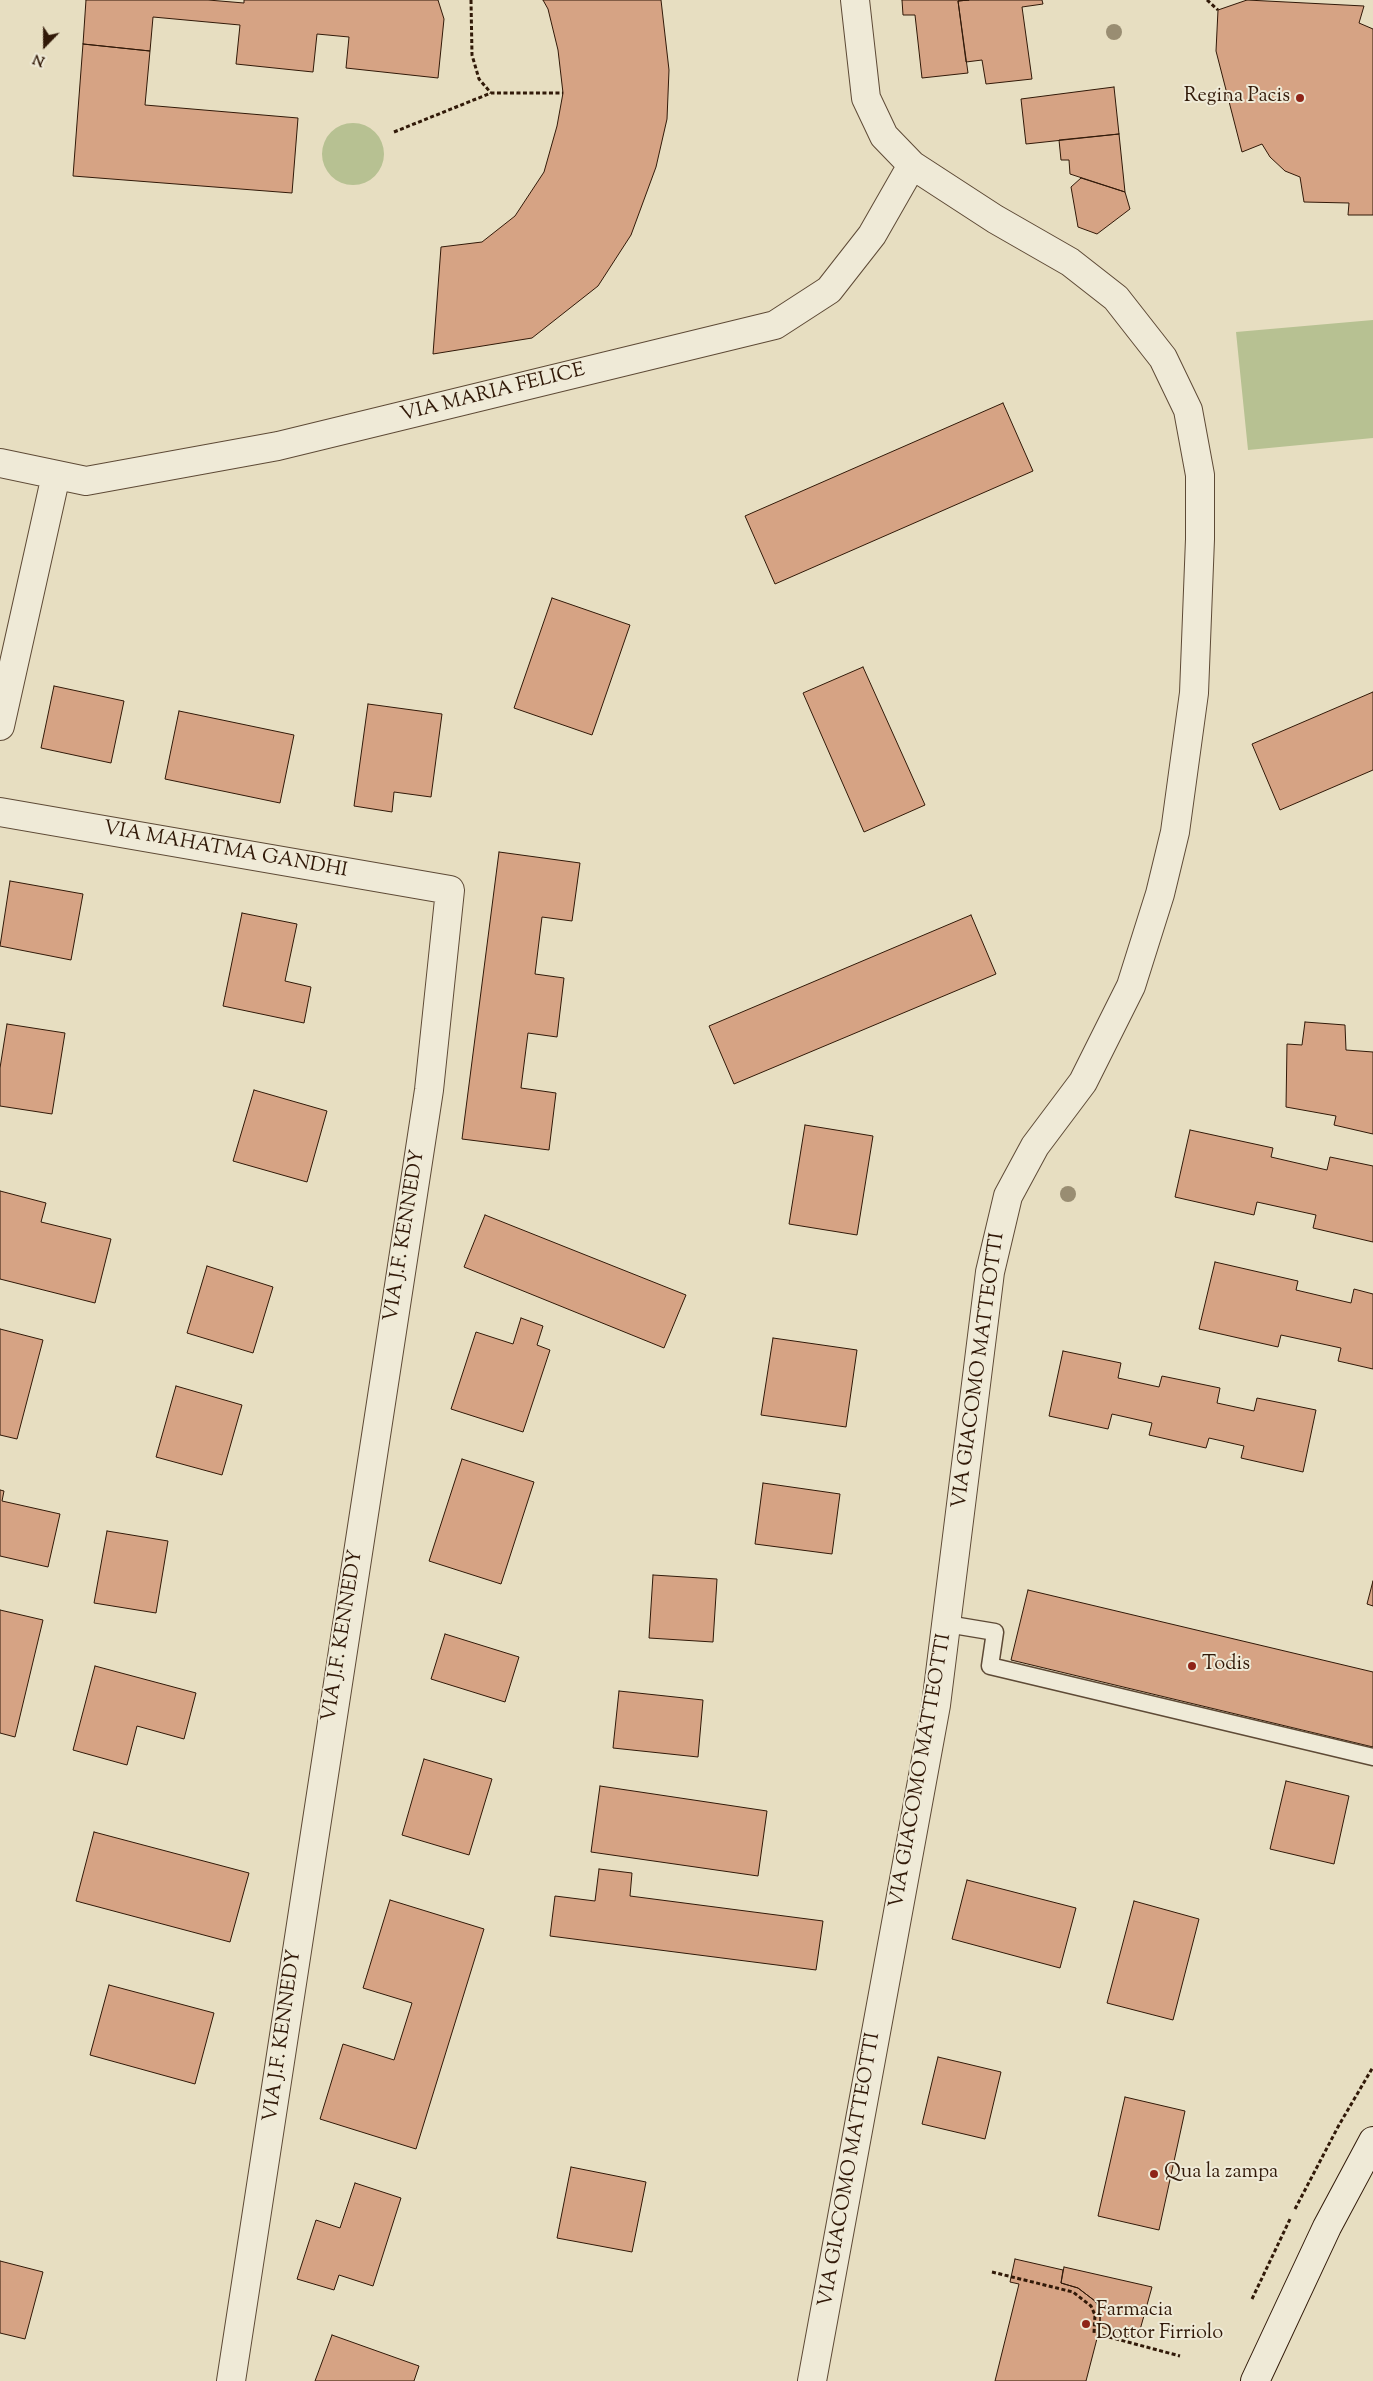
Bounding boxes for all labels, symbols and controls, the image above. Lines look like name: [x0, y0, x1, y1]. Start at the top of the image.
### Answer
north arrow: [20, 20, 70, 70]
text: N: [30, 48, 48, 70]
place label: Regina Pacis: [1184, 86, 1290, 110]
marker: Regina Pacis: [1294, 92, 1306, 104]
street label: VIA MARIA FELICE: [398, 359, 588, 429]
street label: VIA MAHATMA GANDHI: [101, 818, 349, 884]
street label: VIA J.F. KENNEDY: [381, 1148, 431, 1324]
street label: VIA GIACOMO MATTEOTTI: [949, 1231, 1011, 1511]
street label: VIA J.F. KENNEDY: [319, 1548, 369, 1724]
street label: VIA GIACOMO MATTEOTTI: [886, 1632, 958, 1910]
place label: Todis: [1202, 1654, 1250, 1678]
marker: Todis: [1186, 1660, 1198, 1672]
street label: VIA J.F. KENNEDY: [260, 1948, 308, 2124]
street label: VIA GIACOMO MATTEOTTI: [815, 2031, 887, 2309]
place label: Qua la zampa: [1164, 2162, 1278, 2186]
marker: Qua la zampa: [1148, 2168, 1160, 2180]
place label: Farmacia Dottor Firriolo: [1096, 2300, 1223, 2347]
marker: Farmacia Dottor Firriolo: [1080, 2318, 1092, 2330]

